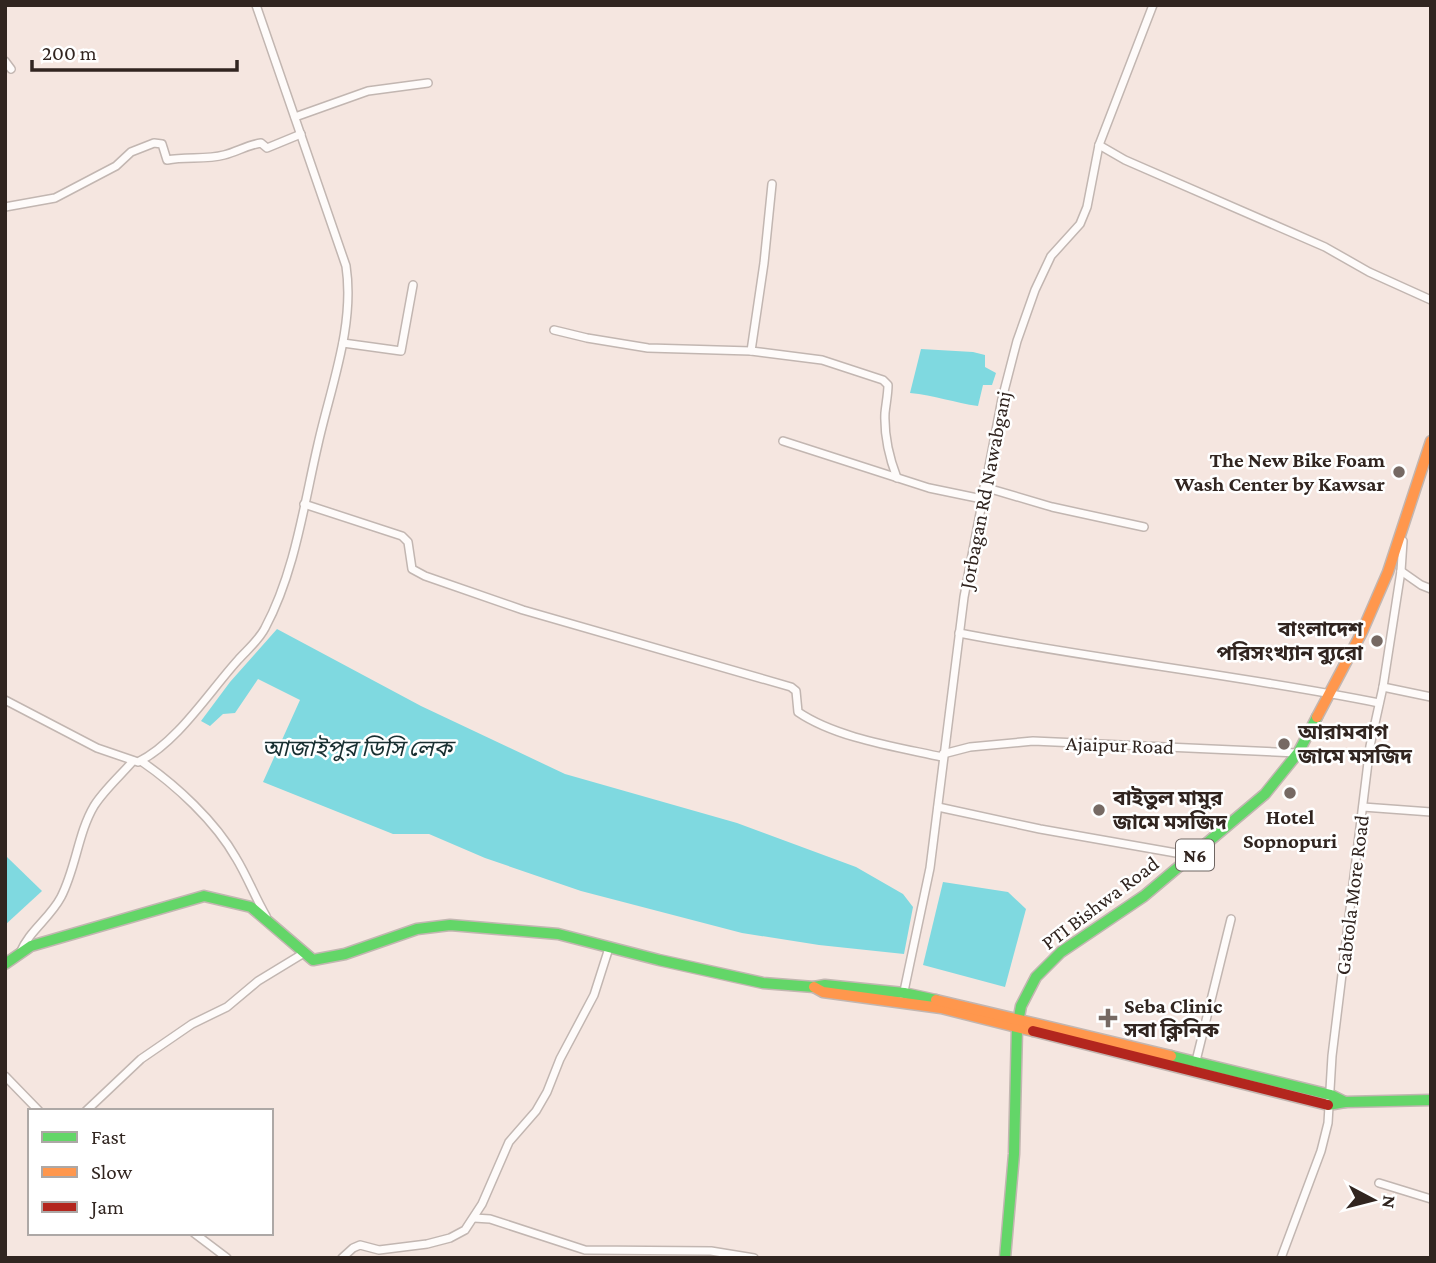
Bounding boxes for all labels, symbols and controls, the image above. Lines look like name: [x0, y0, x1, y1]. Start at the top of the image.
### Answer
scale bar: [32, 28, 236, 72]
text: 200 m: [42, 41, 97, 65]
street label: Jorbagan Rd Nawabganj: [954, 389, 1016, 593]
place label: The New Bike Foam Wash Center by Kawsar: [1174, 448, 1386, 496]
marker: The New Bike Foam Wash Center by Kawsar: [1391, 464, 1407, 480]
place label: বাংলাদেশ পরিসংখ্যান ব্যুরো: [1217, 617, 1364, 665]
marker: বাংলাদেশ পরিসংখ্যান ব্যুরো: [1369, 633, 1385, 649]
place label: আরামবাগ জামে মসজিদ: [1297, 720, 1413, 768]
street label: Ajaipur Road: [1065, 731, 1175, 759]
water label: আজাইপুর ডিসি লেক: [262, 735, 457, 762]
marker: আরামবাগ জামে মসজিদ: [1276, 736, 1292, 752]
marker: Hotel Sopnopuri: [1282, 785, 1298, 801]
place label: বাইতুল মামুর জামে মসজিদ: [1112, 786, 1228, 834]
marker: বাইতুল মামুর জামে মসজিদ: [1091, 802, 1107, 818]
place label: Hotel Sopnopuri: [1243, 805, 1337, 853]
street label: Gabtola More Road: [1330, 814, 1374, 976]
road number: N6: [1176, 840, 1214, 870]
street label: PTI Bishwa Road: [1037, 851, 1163, 955]
place label: Seba Clinic সবা ক্লিনিক: [1123, 994, 1223, 1042]
marker: Seba Clinic সবা ক্লিনিক: [1098, 1008, 1118, 1028]
legend: [28, 1109, 273, 1235]
text: Fast: [91, 1125, 127, 1149]
text: Slow: [91, 1160, 133, 1184]
north arrow: [1338, 1165, 1408, 1235]
text: N: [1378, 1194, 1401, 1210]
text: Jam: [89, 1195, 124, 1219]

